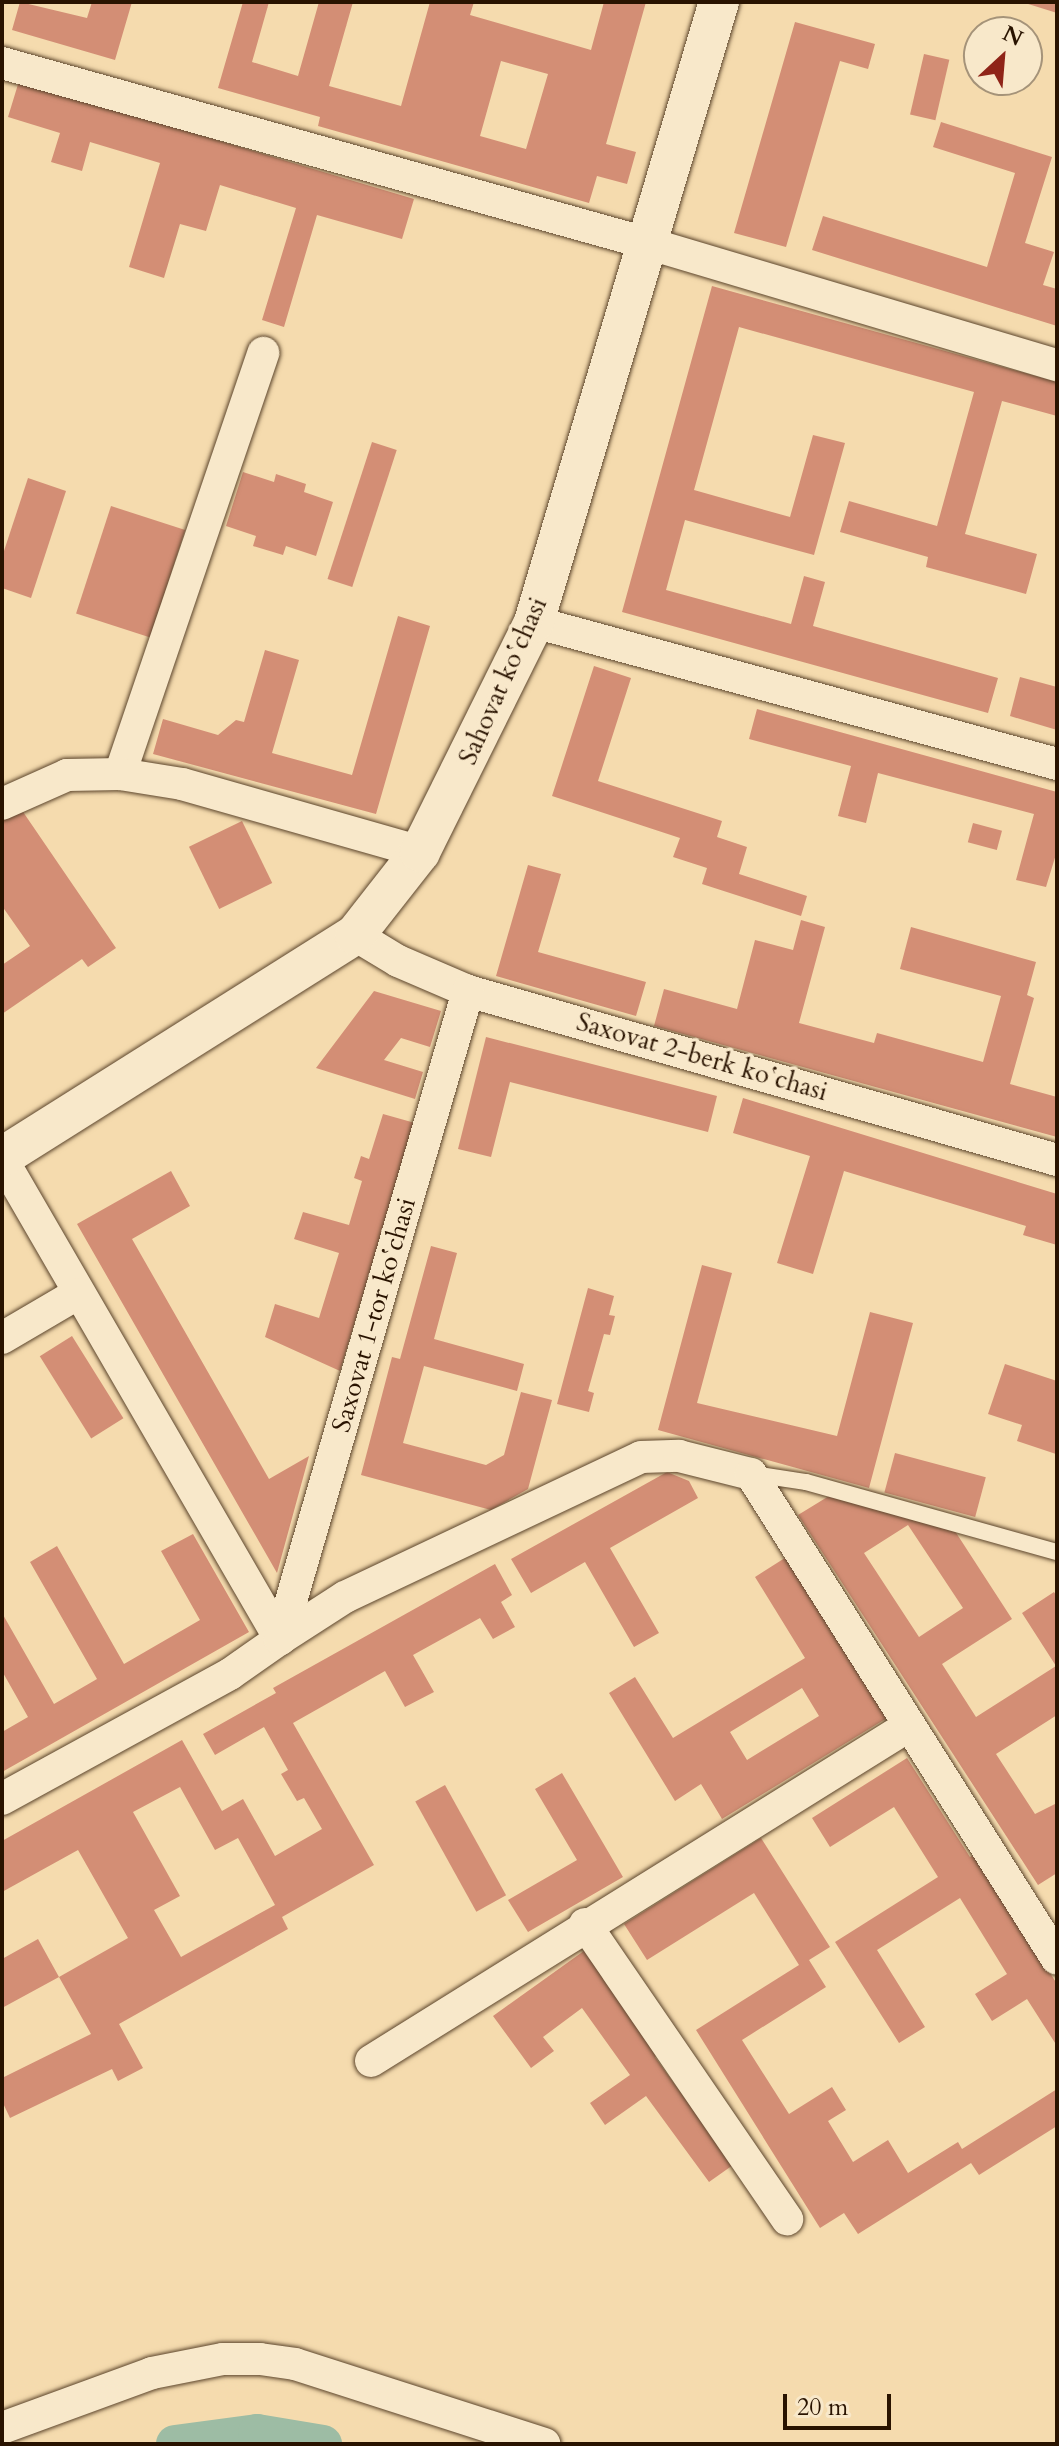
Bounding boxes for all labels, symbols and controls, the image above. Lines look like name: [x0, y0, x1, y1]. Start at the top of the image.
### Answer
north arrow: [963, 16, 1043, 96]
text: N: [997, 19, 1028, 54]
street label: Sahovat koʻchasi: [452, 592, 554, 770]
street label: Saxovat 2-berk koʻchasi: [573, 1006, 831, 1108]
street label: Saxovat 1-tor koʻchasi: [326, 1194, 422, 1436]
scale bar: [787, 2378, 895, 2428]
text: 20 m: [797, 2391, 848, 2424]

